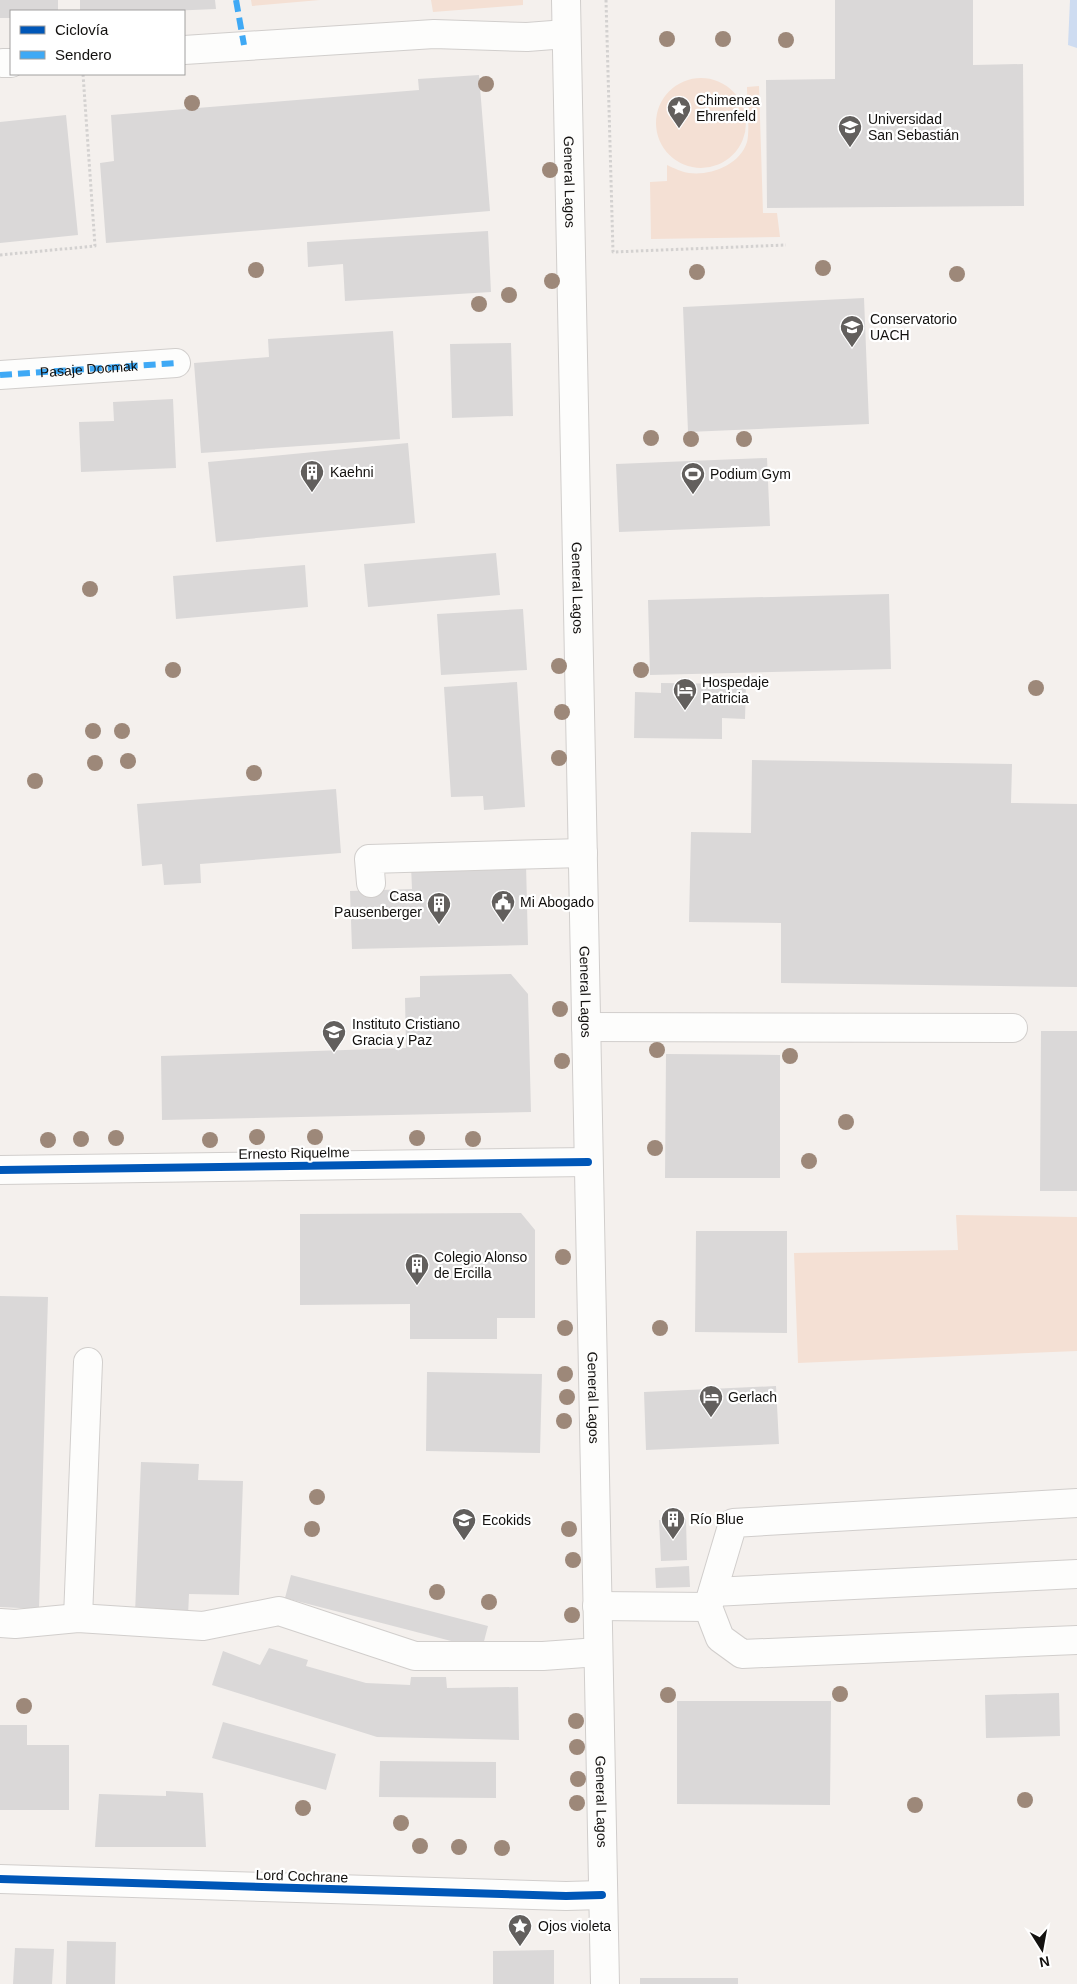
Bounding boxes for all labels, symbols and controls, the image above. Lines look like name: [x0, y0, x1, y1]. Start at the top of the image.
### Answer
legend: [10, 10, 185, 75]
text: Ciclovía: [55, 21, 109, 38]
text: Sendero: [55, 46, 112, 63]
place label: Chimenea Ehrenfeld: [696, 92, 760, 124]
place icon: Chimenea Ehrenfeld: [666, 95, 692, 129]
place label: Universidad San Sebastián: [868, 111, 959, 143]
school or university icon: Universidad San Sebastián: [837, 114, 863, 148]
street label: General Lagos: [561, 136, 578, 228]
place label: Conservatorio UACH: [870, 311, 957, 343]
school or university icon: Conservatorio UACH: [839, 314, 865, 348]
street label: Pasaje Docmak: [39, 358, 139, 380]
building icon: Kaehni: [299, 459, 325, 493]
sports icon: Podium Gym: [680, 461, 706, 495]
place label: Kaehni: [330, 464, 374, 480]
place label: Podium Gym: [710, 466, 791, 482]
street label: General Lagos: [569, 542, 586, 634]
place label: Hospedaje Patricia: [702, 674, 769, 706]
hotel icon: Hospedaje Patricia: [672, 677, 698, 711]
place label: Casa Pausenberger: [334, 888, 422, 920]
public building icon: Mi Abogado: [490, 889, 516, 923]
building icon: Casa Pausenberger: [426, 891, 452, 925]
place label: Mi Abogado: [520, 894, 594, 910]
street label: General Lagos: [577, 946, 594, 1038]
place label: Instituto Cristiano Gracia y Paz: [352, 1016, 460, 1048]
school or university icon: Instituto Cristiano Gracia y Paz: [321, 1019, 347, 1053]
street label: Ernesto Riquelme: [238, 1144, 350, 1162]
place label: Colegio Alonso de Ercilla: [434, 1249, 528, 1281]
building icon: Colegio Alonso de Ercilla: [404, 1252, 430, 1286]
street label: General Lagos: [585, 1352, 602, 1444]
hotel icon: Gerlach: [698, 1384, 724, 1418]
place label: Gerlach: [728, 1389, 777, 1405]
building icon: Río Blue: [660, 1506, 686, 1540]
school or university icon: Ecokids: [451, 1507, 477, 1541]
place label: Río Blue: [690, 1511, 744, 1527]
place label: Ecokids: [482, 1512, 531, 1528]
street label: General Lagos: [593, 1756, 610, 1848]
street label: Lord Cochrane: [255, 1866, 349, 1886]
place icon: Ojos violeta: [507, 1913, 533, 1947]
place label: Ojos violeta: [538, 1918, 611, 1934]
north arrow: [1017, 1924, 1067, 1974]
text: N: [1038, 1953, 1051, 1971]

